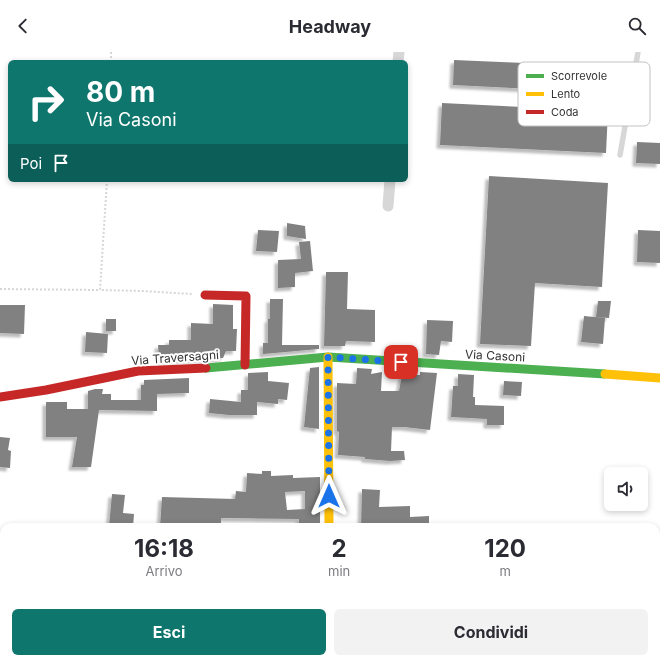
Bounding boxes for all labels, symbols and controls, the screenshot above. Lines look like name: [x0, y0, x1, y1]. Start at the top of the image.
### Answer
icon: back: [12, 15, 34, 37]
icon: search: [626, 15, 648, 37]
text: Headway: [289, 16, 371, 37]
legend: [518, 62, 650, 126]
text: Scorrevole: [551, 69, 607, 83]
text: 80 m: [86, 75, 155, 109]
icon: right: [20, 76, 72, 128]
text: Lento: [551, 87, 581, 101]
text: Coda: [551, 105, 579, 119]
text: Via Casoni: [86, 109, 177, 130]
icon: arrive: [50, 152, 72, 174]
text: Poi: [20, 154, 42, 173]
pin: [384, 345, 418, 379]
street label: Via Casoni: [465, 346, 526, 365]
street label: Via Traversagni: [131, 347, 219, 368]
icon: arrive: [390, 351, 412, 373]
map controls: [604, 467, 648, 511]
button: sound: [604, 467, 648, 511]
position arrow: [308, 475, 350, 517]
text: 16:18: [134, 534, 194, 563]
text: 2: [332, 534, 347, 563]
text: 120: [484, 534, 526, 563]
text: Arrivo: [145, 563, 183, 579]
text: min: [328, 563, 350, 579]
text: m: [499, 563, 511, 579]
button: Esci: [12, 609, 326, 655]
button: Condividi: [334, 609, 648, 655]

